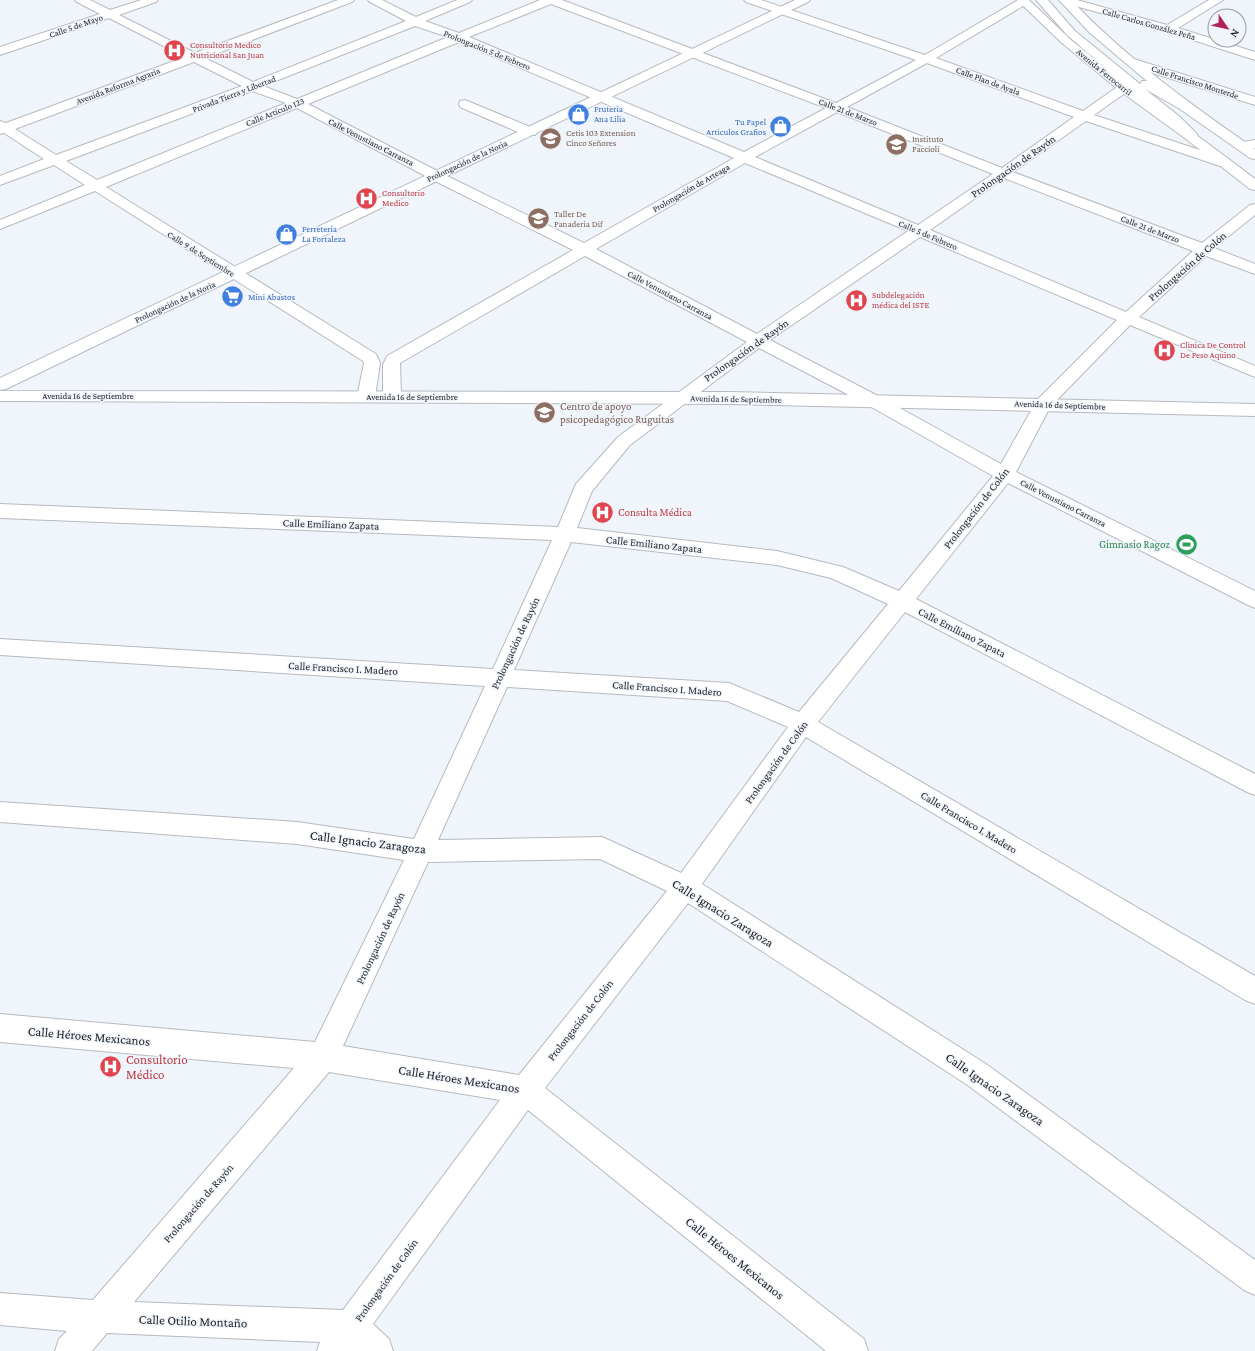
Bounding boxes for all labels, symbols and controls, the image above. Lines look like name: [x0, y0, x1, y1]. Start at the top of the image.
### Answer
street label: Calle Carlos González Peña: [1101, 6, 1197, 42]
north arrow: [1207, 8, 1247, 48]
street label: Calle 5 de Mayo: [48, 12, 105, 40]
text: N: [1228, 27, 1242, 40]
street label: Prolongación 5 de Febrero: [442, 28, 532, 72]
hospital icon: Consultorio Medico Nutricional San Juan: [161, 37, 187, 63]
place label: Consultorio Medico Nutricional San Juan: [190, 40, 264, 60]
street label: Avenida Ferrocarril: [1074, 47, 1134, 98]
street label: Calle Francisco Monterde: [1150, 63, 1240, 101]
street label: Avenida Reforma Agraria: [75, 65, 161, 107]
street label: Calle Plan de Ayala: [955, 65, 1021, 97]
street label: Privada Tierra y Libertad: [191, 73, 277, 115]
street label: Calle Artículo 123: [244, 96, 306, 128]
street label: Calle 21 de Marzo: [817, 96, 879, 128]
shop icon: Fruteria Ana Lilia: [566, 101, 592, 127]
place label: Fruteria Ana Lilia: [594, 104, 626, 124]
shop icon: Tu Papel Articulos Grafios: [768, 114, 794, 140]
street label: Calle Venustiano Carranza: [327, 116, 415, 168]
place label: Tu Papel Articulos Grafios: [706, 117, 767, 137]
school or university icon: Cetis 103 Extension Cinco Señores: [537, 125, 563, 151]
place label: Cetis 103 Extension Cinco Señores: [566, 128, 636, 148]
school or university icon: Instituto Paccioli: [884, 131, 910, 157]
street label: Prolongación de Rayón: [969, 132, 1058, 200]
place label: Instituto Paccioli: [912, 134, 944, 154]
street label: Prolongación de la Noria: [425, 138, 509, 184]
street label: Prolongación de Arteaga: [651, 162, 731, 214]
hospital icon: Consultorio Medico: [353, 185, 379, 211]
place label: Consultorio Medico: [382, 188, 425, 208]
school or university icon: Taller De Panaderia Dif: [526, 206, 552, 232]
place label: Taller De Panaderia Dif: [554, 209, 604, 229]
street label: Calle 21 de Marzo: [1119, 213, 1181, 245]
street label: Calle 5 de Febrero: [897, 218, 960, 252]
shop icon: Ferreteria La Fortaleza: [274, 221, 300, 247]
place label: Ferreteria La Fortaleza: [302, 224, 346, 244]
street label: Calle 9 de Septiembre: [166, 229, 237, 279]
street label: Prolongación de Colón: [1146, 229, 1229, 304]
street label: Calle Venustiano Carranza: [626, 268, 714, 322]
street label: Prolongación de la Noria: [133, 279, 217, 325]
supermarket icon: Mini Abastos: [219, 284, 245, 310]
hospital icon: Subdelegación médica del ISTE: [843, 287, 869, 313]
place label: Subdelegación médica del ISTE: [872, 290, 929, 310]
place label: Mini Abastos: [248, 292, 295, 302]
street label: Prolongación de Rayón: [702, 316, 791, 384]
hospital icon: Clinica De Control De Peso Aquino: [1151, 337, 1177, 363]
place label: Clinica De Control De Peso Aquino: [1180, 340, 1246, 360]
street label: Avenida 16 de Septiembre: [42, 391, 134, 401]
street label: Avenida 16 de Septiembre: [366, 392, 458, 402]
street label: Avenida 16 de Septiembre: [690, 393, 782, 405]
street label: Avenida 16 de Septiembre: [1014, 398, 1106, 412]
school or university icon: Centro de apoyo psicopedagógico Ruguitas: [532, 399, 558, 425]
place label: Centro de apoyo psicopedagógico Ruguitas: [560, 400, 674, 426]
street label: Prolongación de Colón: [941, 465, 1012, 551]
street label: Calle Venustiano Carranza: [1019, 477, 1107, 529]
hospital icon: Consulta Médica: [590, 499, 616, 525]
place label: Consulta Médica: [618, 506, 692, 518]
street label: Calle Emiliano Zapata: [283, 516, 379, 533]
sports icon: Gimnasio Ragoz: [1173, 531, 1199, 557]
street label: Calle Emiliano Zapata: [605, 533, 703, 556]
place label: Gimnasio Ragoz: [1099, 538, 1170, 551]
street label: Prolongación de Rayón: [488, 595, 543, 691]
street label: Calle Emiliano Zapata: [916, 605, 1008, 660]
street label: Calle Francisco I. Madero: [288, 659, 399, 677]
street label: Calle Francisco I. Madero: [612, 678, 723, 698]
street label: Prolongación de Colón: [742, 718, 811, 806]
street label: Calle Francisco I. Madero: [919, 789, 1020, 856]
street label: Calle Ignacio Zaragoza: [309, 827, 427, 857]
street label: Calle Ignacio Zaragoza: [669, 876, 777, 950]
street label: Prolongación de Rayón: [353, 890, 408, 986]
street label: Prolongación de Colón: [545, 977, 616, 1063]
street label: Calle Héroes Mexicanos: [27, 1023, 151, 1049]
street label: Calle Ignacio Zaragoza: [943, 1049, 1047, 1129]
place label: Consultorio Médico: [126, 1052, 188, 1082]
hospital icon: Consultorio Médico: [97, 1053, 123, 1079]
street label: Calle Héroes Mexicanos: [397, 1062, 521, 1096]
street label: Prolongación de Rayón: [161, 1161, 236, 1245]
street label: Calle Héroes Mexicanos: [683, 1214, 787, 1302]
street label: Prolongación de Colón: [352, 1236, 421, 1324]
street label: Calle Otilio Montaño: [138, 1312, 248, 1330]

